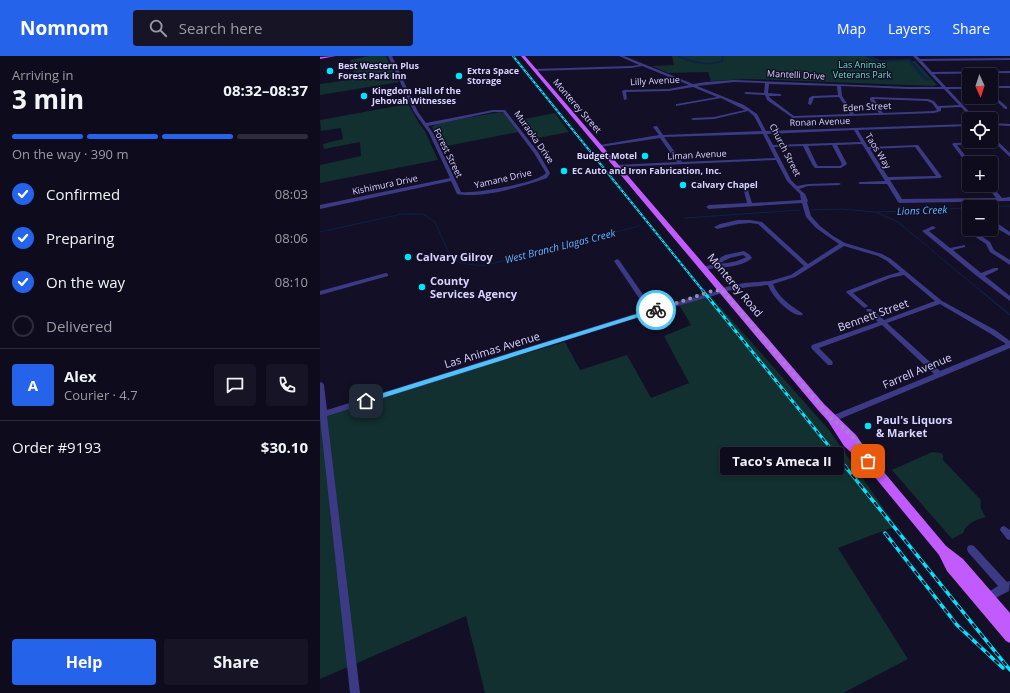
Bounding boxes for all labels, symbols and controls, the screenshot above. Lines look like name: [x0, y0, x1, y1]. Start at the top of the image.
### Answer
search box: [133, 10, 413, 46]
text: Nomnom: [20, 15, 109, 41]
icon: search: [147, 17, 169, 39]
text: Search here: [179, 18, 262, 38]
text: Map: [837, 19, 866, 38]
text: Layers: [888, 19, 930, 38]
text: Share: [952, 19, 990, 38]
park label: Las Animas Veterans Park: [833, 58, 891, 81]
place label: Best Western Plus Forest Park Inn: [338, 59, 419, 82]
place label: Extra Space Storage: [467, 64, 519, 87]
text: Arriving in: [12, 66, 74, 84]
marker: Best Western Plus Forest Park Inn: [325, 66, 335, 76]
street label: Mantelli Drive: [767, 66, 825, 83]
north arrow: [962, 68, 998, 104]
map controls: [962, 68, 998, 236]
marker: Extra Space Storage: [454, 71, 464, 81]
street label: Lilly Avenue: [630, 73, 680, 88]
street label: Monterey Street: [550, 76, 605, 136]
text: 08:32–08:37: [223, 80, 308, 100]
text: 3 min: [12, 81, 84, 117]
place label: Kingdom Hall of the Jehovah Witnesses: [371, 84, 461, 107]
marker: Kingdom Hall of the Jehovah Witnesses: [359, 91, 369, 101]
street label: Eden Street: [842, 99, 892, 114]
street label: Muraoka Drive: [511, 108, 557, 166]
button: locate: [962, 112, 998, 148]
street label: Ronan Avenue: [789, 114, 851, 129]
street label: Church Street: [767, 121, 804, 178]
street label: Forest Street: [431, 126, 466, 180]
street label: Taos Way: [862, 130, 895, 171]
text: On the way · 390 m: [12, 145, 128, 163]
street label: Liman Avenue: [667, 146, 727, 163]
place label: Budget Motel: [577, 149, 637, 162]
marker: Budget Motel: [640, 151, 650, 161]
button: +: [962, 156, 998, 192]
place label: EC Auto and Iron Fabrication, Inc.: [572, 164, 722, 177]
street label: Yamane Drive: [473, 166, 533, 191]
marker: EC Auto and Iron Fabrication, Inc.: [559, 166, 569, 176]
street label: Kishimura Drive: [351, 171, 419, 198]
place label: Calvary Chapel: [691, 178, 758, 191]
marker: Calvary Chapel: [678, 180, 688, 190]
icon: check: [12, 183, 34, 205]
text: Confirmed: [46, 184, 120, 204]
text: 08:03: [275, 185, 308, 203]
button: −: [962, 200, 998, 236]
water label: Lions Creek: [897, 202, 948, 218]
water label: West Branch Llagas Creek: [503, 225, 618, 267]
icon: check: [12, 227, 34, 249]
text: Preparing: [46, 228, 114, 248]
text: 08:06: [275, 229, 308, 247]
place label: Calvary Gilroy: [416, 249, 494, 264]
street label: Monterey Road: [704, 250, 766, 320]
marker: Calvary Gilroy: [403, 252, 413, 262]
icon: check: [12, 271, 34, 293]
text: On the way: [46, 272, 125, 292]
text: 08:10: [275, 273, 308, 291]
place label: County Services Agency: [430, 273, 518, 301]
marker: County Services Agency: [417, 282, 427, 292]
courier: [636, 290, 676, 330]
street label: Bennett Street: [835, 295, 910, 334]
icon: bike: [645, 299, 667, 321]
text: Delivered: [46, 316, 113, 336]
street label: Las Animas Avenue: [442, 328, 541, 371]
street label: Farrell Avenue: [880, 349, 954, 392]
button: chat: [214, 364, 256, 406]
button: phone: [266, 364, 308, 406]
text: Alex: [64, 366, 96, 386]
text: A: [28, 375, 38, 395]
pin: [349, 384, 383, 418]
text: Courier · 4.7: [64, 386, 138, 404]
icon: home: [355, 390, 377, 412]
place label: Paul's Liquors & Market: [876, 412, 953, 440]
marker: Paul's Liquors & Market: [863, 421, 873, 431]
text: Order #9193: [12, 437, 101, 457]
text: $30.10: [261, 437, 308, 457]
pin: [851, 444, 885, 478]
callout: Taco's Ameca II: [720, 447, 844, 475]
icon: bag: [857, 450, 879, 472]
text: Taco's Ameca II: [732, 452, 832, 470]
button: Help: [12, 639, 156, 685]
button: Share: [164, 639, 308, 685]

